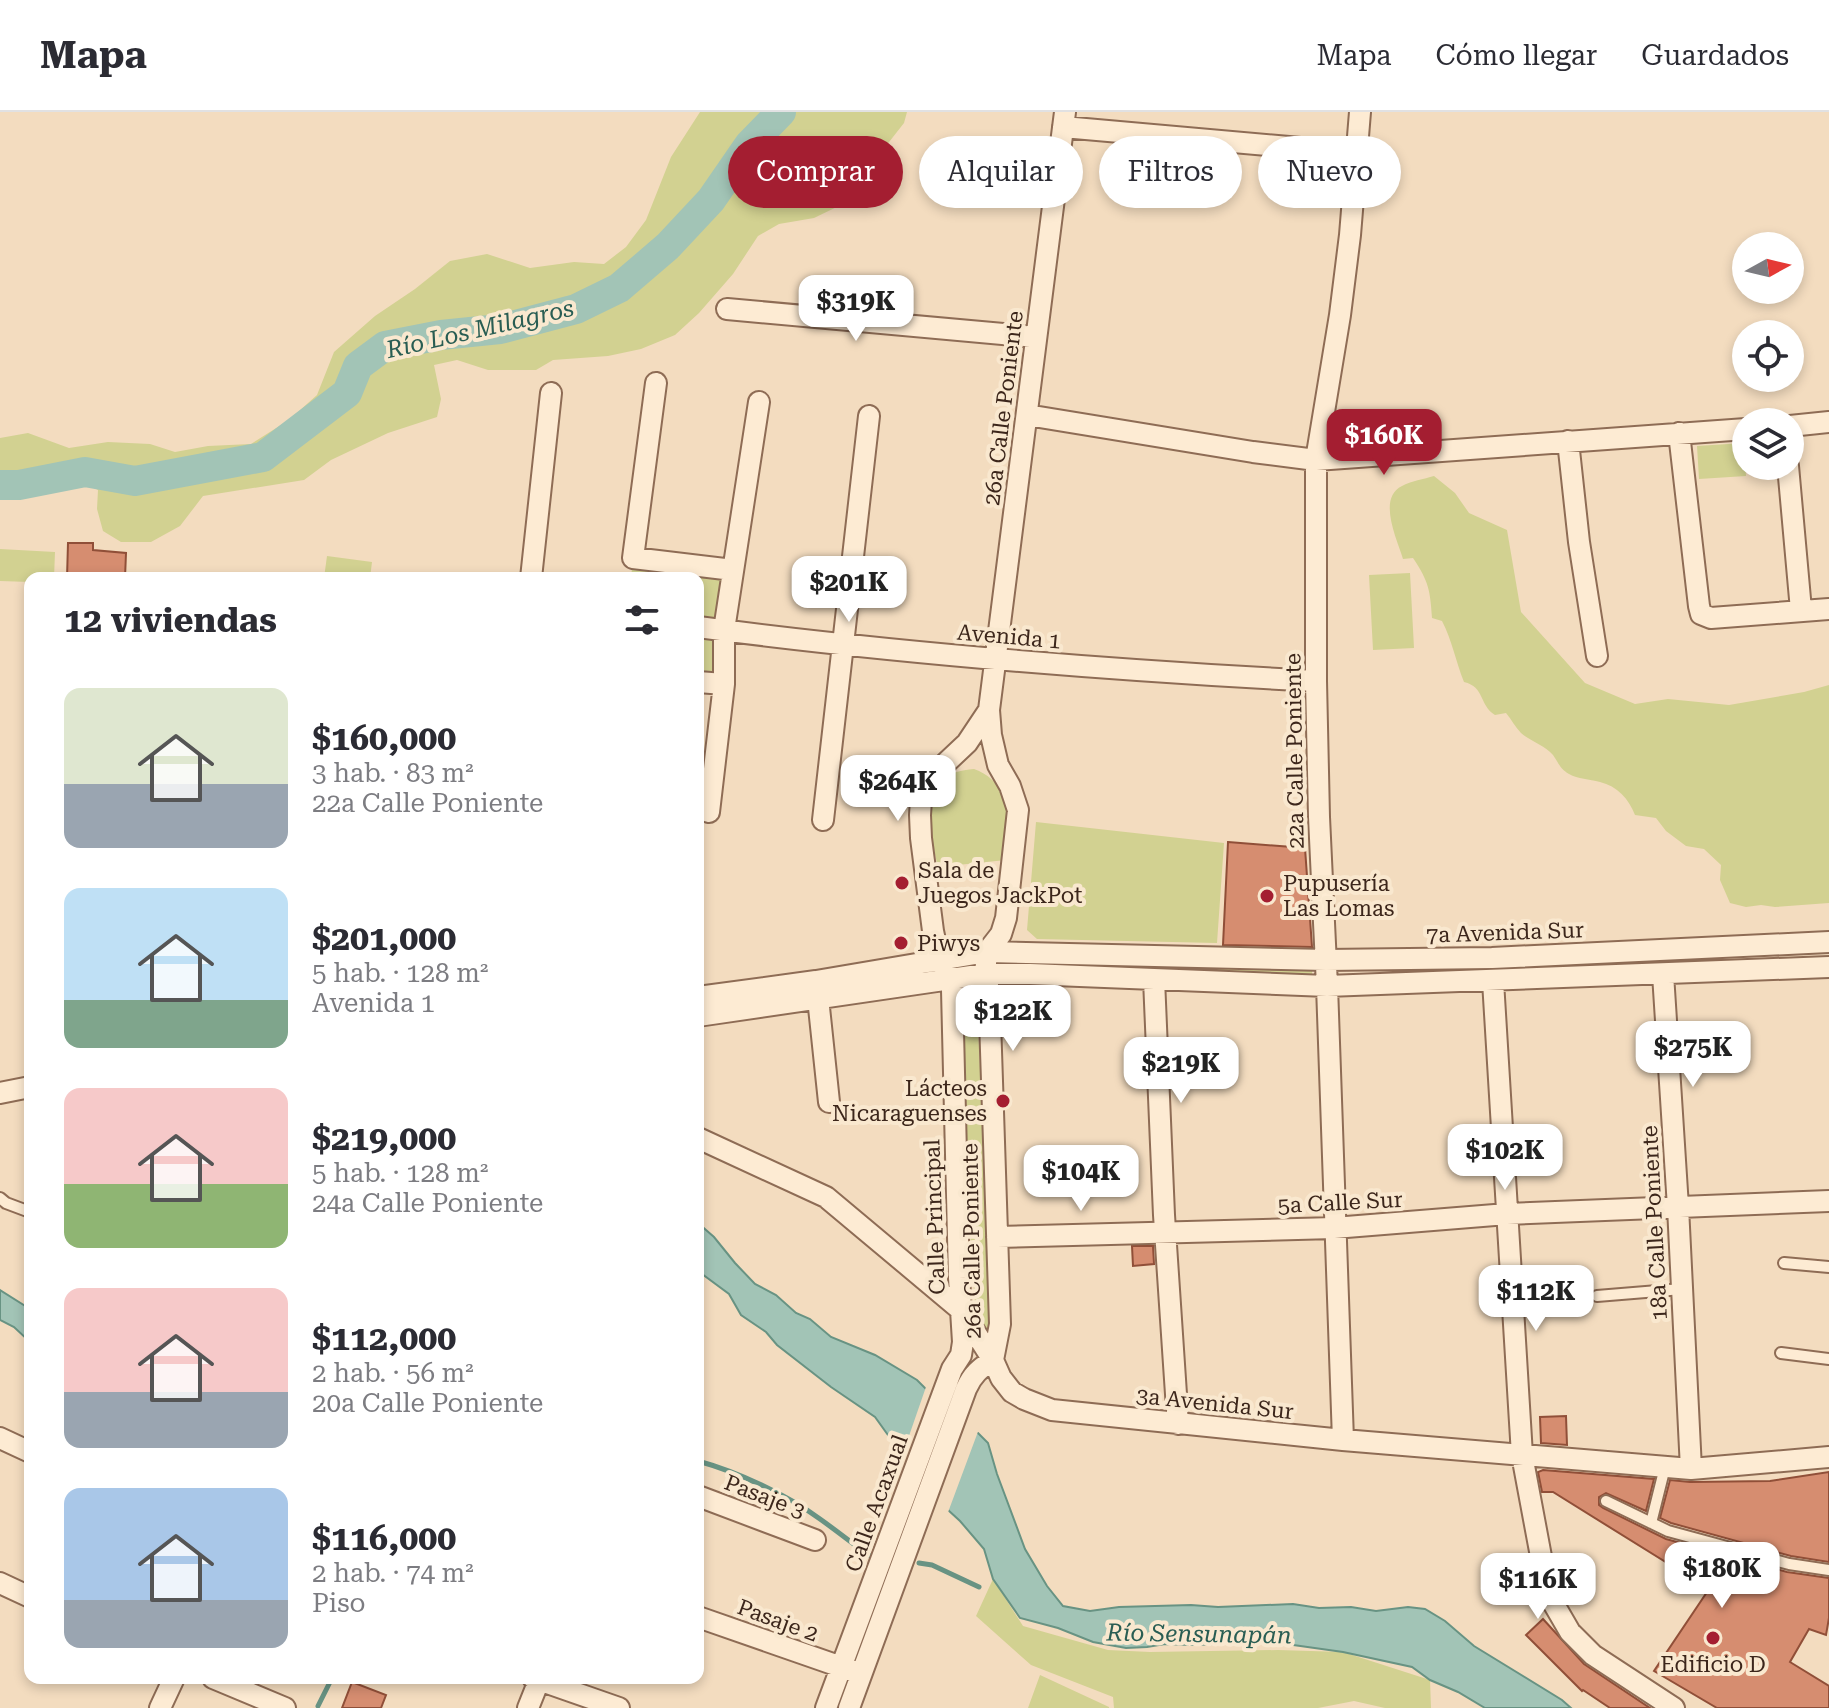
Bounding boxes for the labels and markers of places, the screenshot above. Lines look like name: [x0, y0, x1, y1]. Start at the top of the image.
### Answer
pin: $319K: [800, 275, 912, 343]
pin: $160K: [1328, 409, 1440, 477]
pin: $201K: [793, 556, 905, 624]
pin: $264K: [842, 755, 954, 823]
place label: Sala de Juegos JackPot: [918, 858, 1082, 908]
place label: Pupusería Las Lomas: [1283, 871, 1394, 921]
marker: Sala de Juegos JackPot: [893, 874, 911, 892]
marker: Pupusería Las Lomas: [1258, 887, 1276, 905]
place label: Piwys: [917, 931, 980, 956]
marker: Piwys: [892, 934, 910, 952]
pin: $122K: [957, 985, 1069, 1053]
pin: $275K: [1637, 1021, 1749, 1089]
pin: $219K: [1125, 1037, 1237, 1105]
place label: Lácteos Nicaraguenses: [832, 1076, 987, 1126]
marker: Lácteos Nicaraguenses: [994, 1092, 1012, 1110]
pin: $102K: [1449, 1124, 1561, 1192]
pin: $104K: [1025, 1145, 1137, 1213]
pin: $112K: [1480, 1265, 1592, 1333]
pin: $180K: [1666, 1542, 1778, 1610]
pin: $116K: [1482, 1553, 1594, 1621]
marker: Edificio D: [1704, 1629, 1722, 1647]
place label: Edificio D: [1660, 1652, 1766, 1677]

